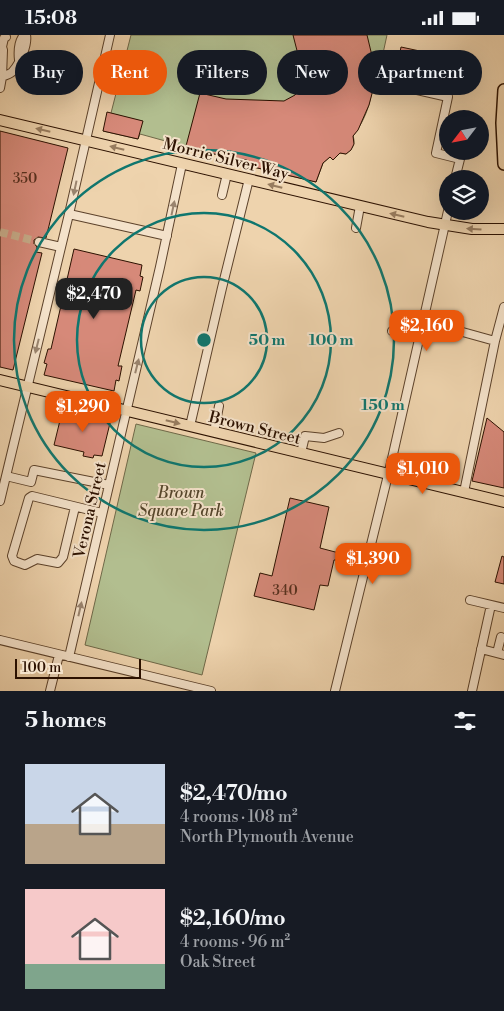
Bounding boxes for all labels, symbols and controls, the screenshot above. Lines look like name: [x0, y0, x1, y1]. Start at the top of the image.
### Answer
text: 15:08: [25, 6, 77, 30]
chip: Buy: [15, 50, 83, 95]
chip: Rent: [93, 50, 167, 95]
chip: Filters: [177, 50, 267, 95]
chip: New: [277, 50, 348, 95]
chip: Apartment: [358, 50, 482, 95]
north arrow: [439, 110, 489, 160]
map controls: [439, 110, 489, 220]
one-way arrow: [35, 126, 50, 134]
street label: Morrie Silver Way: [161, 134, 291, 184]
one-way arrow: [109, 144, 124, 152]
house number: 350: [13, 170, 37, 188]
button: layers: [439, 170, 489, 220]
one-way arrow: [71, 180, 79, 195]
one-way arrow: [267, 182, 282, 190]
one-way arrow: [169, 200, 177, 215]
one-way arrow: [389, 211, 404, 219]
one-way arrow: [466, 224, 482, 232]
pin: $2,470: [53, 277, 135, 320]
text: $2,470: [66, 284, 122, 304]
pin: $2,160: [386, 309, 468, 352]
text: $2,160: [400, 316, 454, 336]
centre of rings: [195, 331, 213, 349]
text: 50 m: [249, 331, 285, 350]
text: 100 m: [309, 331, 354, 350]
one-way arrow: [33, 338, 41, 353]
one-way arrow: [133, 358, 141, 373]
pin: $1,290: [42, 391, 124, 433]
text: 150 m: [361, 396, 405, 415]
text: $1,290: [56, 397, 110, 417]
street label: Brown Street: [206, 407, 303, 449]
one-way arrow: [166, 418, 181, 426]
pin: $1,010: [382, 453, 464, 495]
text: $1,010: [397, 459, 449, 479]
street label: Verona Street: [69, 460, 111, 561]
park label: Brown Square Park: [138, 483, 224, 521]
pin: $1,390: [332, 543, 414, 585]
text: $1,390: [346, 549, 400, 569]
house number: 340: [272, 582, 298, 600]
one-way arrow: [76, 602, 84, 617]
scale bar: [15, 656, 141, 679]
text: 100 m: [22, 659, 61, 677]
icon: filters: [451, 707, 479, 735]
text: 5 homes: [25, 708, 106, 734]
text: $2,470/mo: [180, 781, 288, 807]
icon: home: [65, 784, 125, 844]
text: 4 rooms · 108 m²: [180, 807, 298, 827]
text: North Plymouth Avenue: [180, 827, 354, 847]
text: $2,160/mo: [180, 906, 286, 932]
icon: home: [65, 909, 125, 969]
text: 4 rooms · 96 m²: [180, 932, 290, 952]
text: Oak Street: [180, 952, 256, 972]

